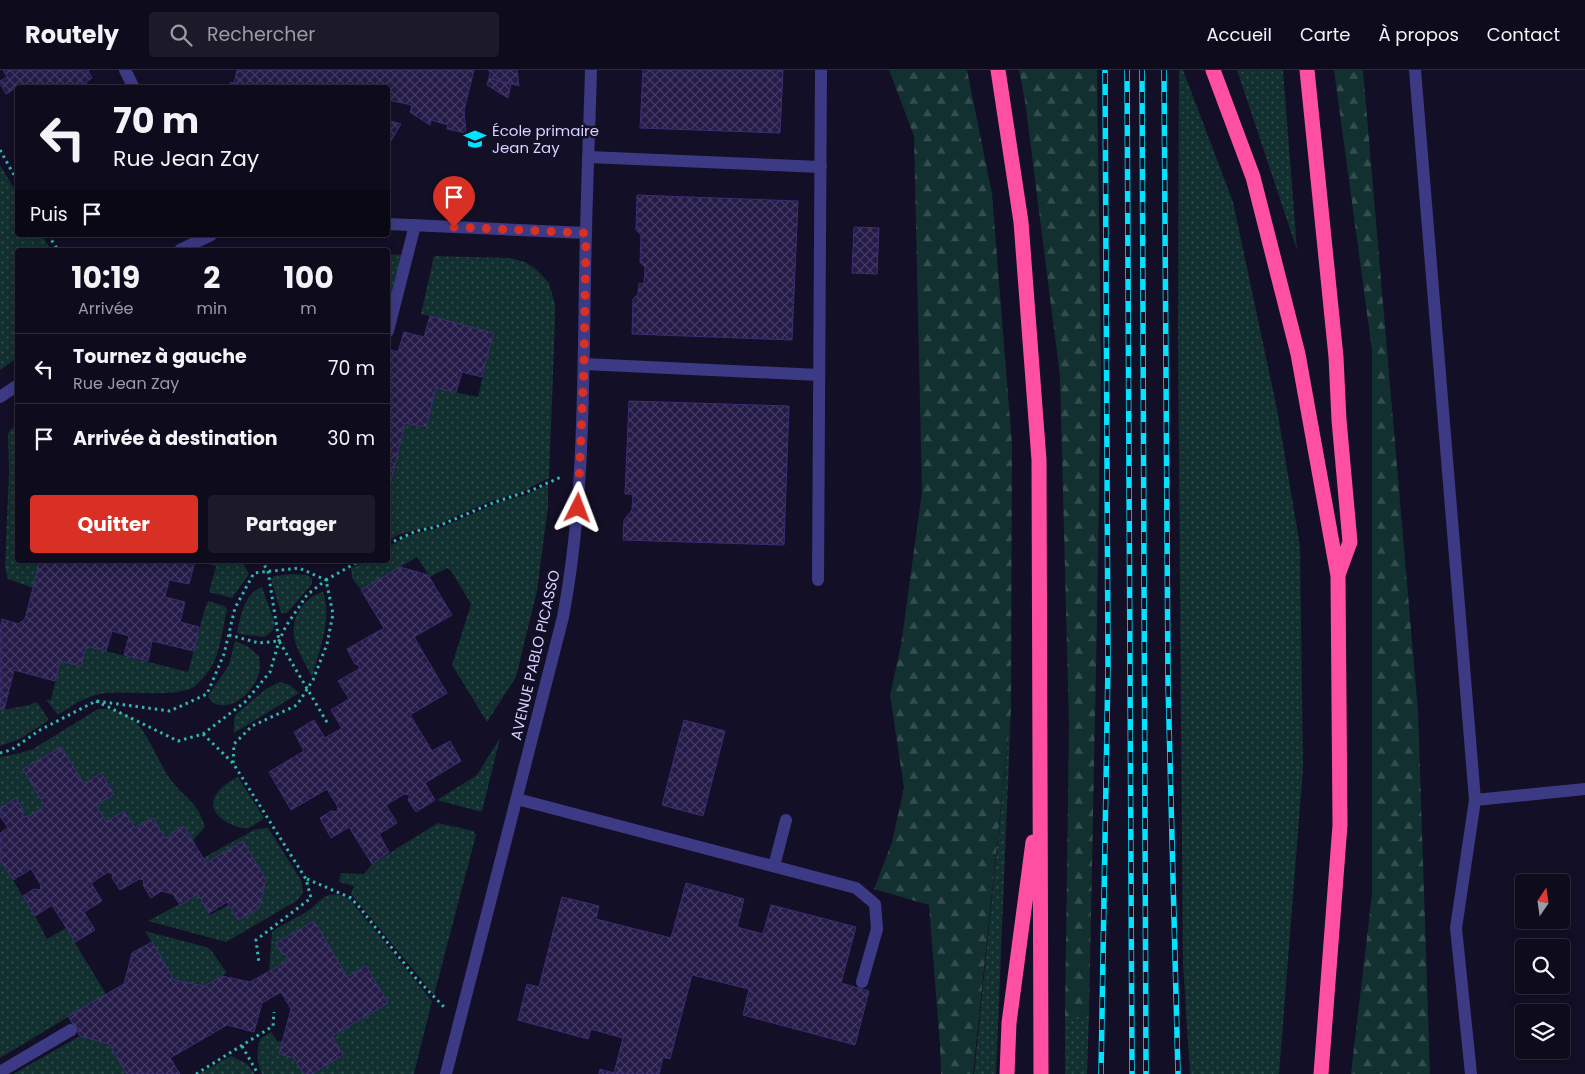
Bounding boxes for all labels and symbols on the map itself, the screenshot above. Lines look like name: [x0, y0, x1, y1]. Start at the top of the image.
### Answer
place label: École primaire Jean Zay: [492, 120, 599, 158]
school or university icon: École primaire Jean Zay: [462, 126, 488, 152]
pin: [433, 176, 475, 227]
position arrow: [551, 481, 603, 533]
street label: AVENUE PABLO PICASSO: [505, 568, 565, 742]
north arrow: [1515, 874, 1570, 929]

